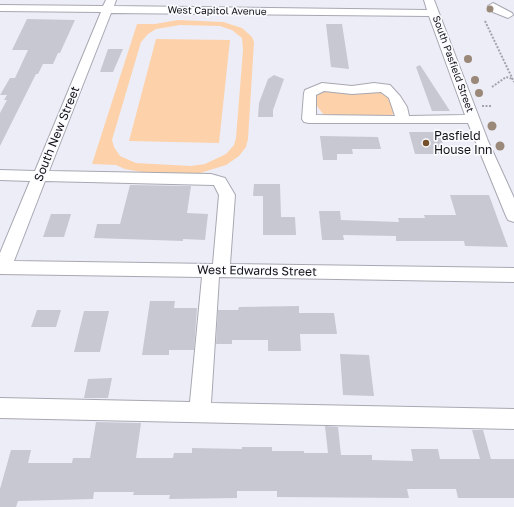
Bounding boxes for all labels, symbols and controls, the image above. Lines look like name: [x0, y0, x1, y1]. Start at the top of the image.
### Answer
street label: West Capitol Avenue: [167, 4, 267, 18]
street label: South Pasfield Street: [430, 14, 476, 114]
street label: South New Street: [31, 84, 83, 184]
place label: Pasfield House Inn: [434, 129, 492, 157]
marker: Pasfield House Inn: [421, 138, 431, 148]
street label: West Edwards Street: [197, 263, 317, 279]

